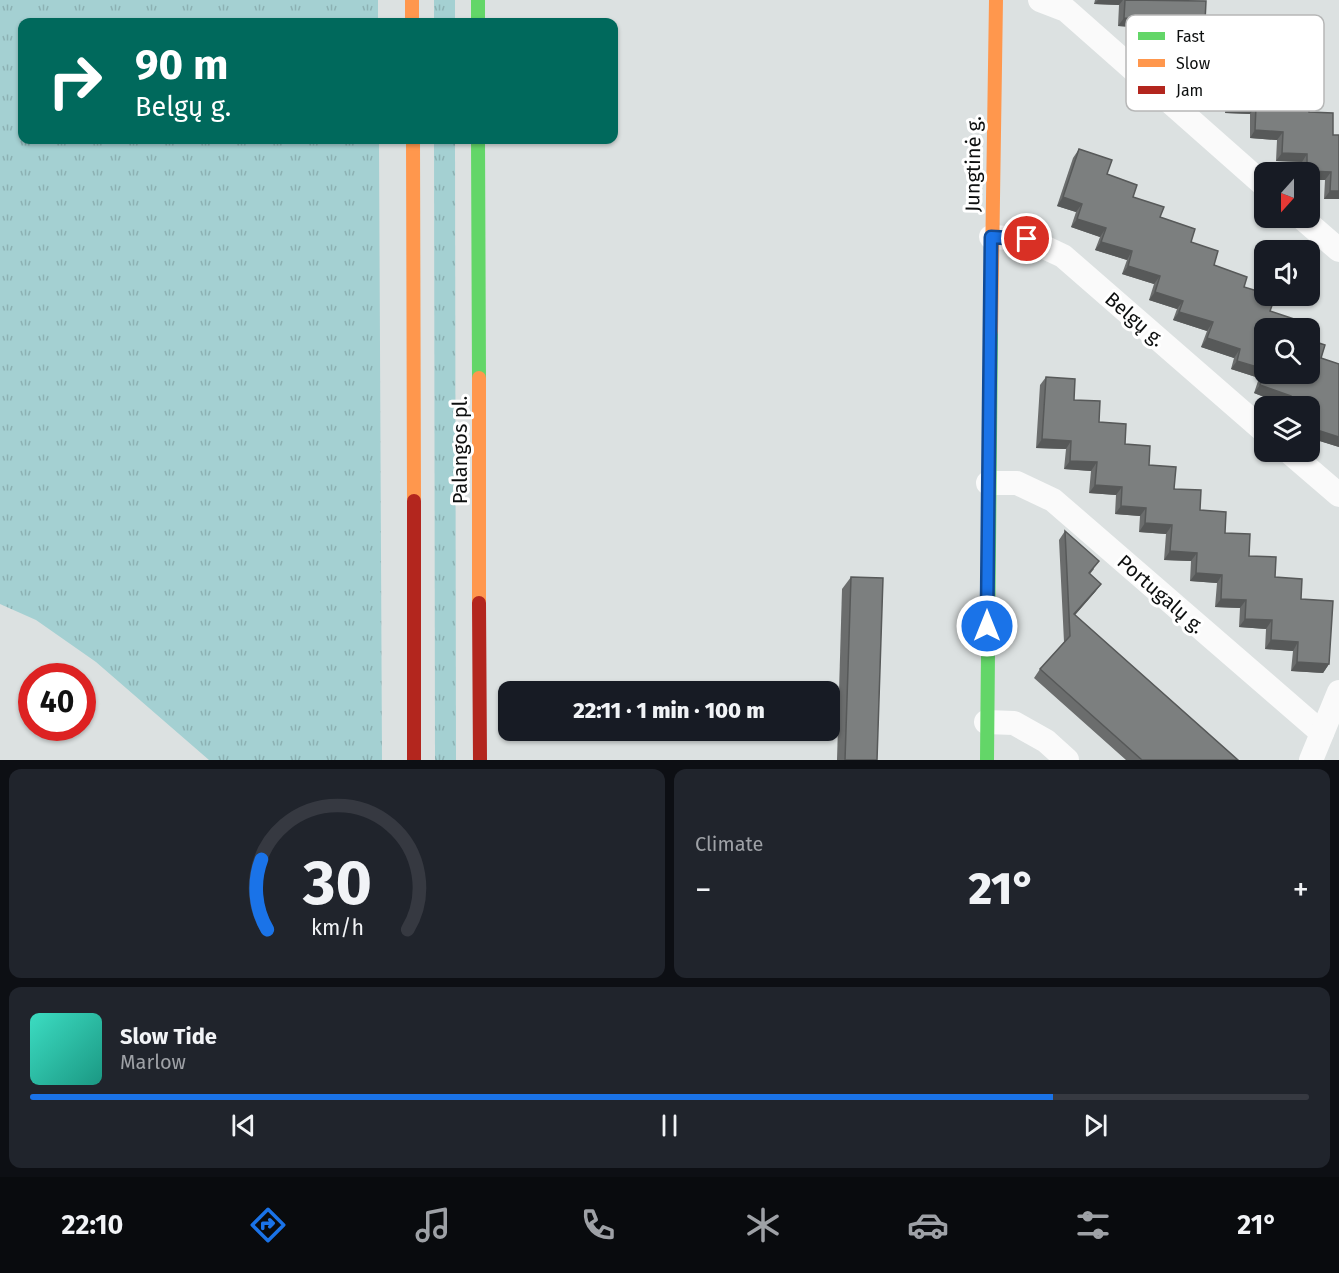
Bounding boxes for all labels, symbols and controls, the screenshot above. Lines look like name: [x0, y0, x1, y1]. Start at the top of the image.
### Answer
legend: [1126, 15, 1324, 111]
text: Fast: [1176, 27, 1205, 46]
text: 90 m: [135, 40, 229, 90]
icon: right: [36, 42, 114, 120]
text: Slow: [1176, 54, 1211, 73]
text: Jam: [1176, 81, 1203, 100]
text: Belgų g.: [135, 91, 231, 123]
street label: Jungtinė g.: [960, 116, 986, 212]
north arrow: [1254, 162, 1320, 228]
map controls: [1254, 162, 1320, 462]
pin: [1001, 213, 1052, 264]
icon: arrive: [1010, 222, 1043, 255]
button: sound: [1254, 240, 1320, 306]
street label: Belgų g.: [1100, 287, 1170, 351]
button: search: [1254, 318, 1320, 384]
street label: Palangos pl.: [448, 396, 472, 504]
button: layers: [1254, 396, 1320, 462]
street label: Portugalų g.: [1112, 550, 1210, 638]
position arrow: [955, 594, 1019, 658]
speed limit sign: 40: [18, 663, 96, 741]
text: 22:11 · 1 min · 100 m: [573, 697, 765, 724]
text: Climate: [695, 832, 763, 856]
text: 30: [302, 846, 371, 921]
text: 21°: [968, 862, 1036, 916]
text: −: [695, 870, 712, 910]
text: +: [1293, 870, 1309, 910]
text: km/h: [310, 916, 364, 942]
text: Slow Tide: [120, 1023, 217, 1050]
text: Marlow: [120, 1050, 186, 1074]
icon: previous: [227, 1109, 260, 1142]
icon: pause: [653, 1109, 686, 1142]
icon: next: [1079, 1109, 1112, 1142]
icon: directions: [247, 1204, 289, 1246]
icon: music: [412, 1204, 454, 1246]
icon: phone: [577, 1204, 619, 1246]
icon: climate: [742, 1204, 784, 1246]
icon: car: [907, 1204, 949, 1246]
icon: filters: [1072, 1204, 1114, 1246]
text: 22:10: [62, 1209, 123, 1241]
text: 21°: [1237, 1209, 1277, 1241]

